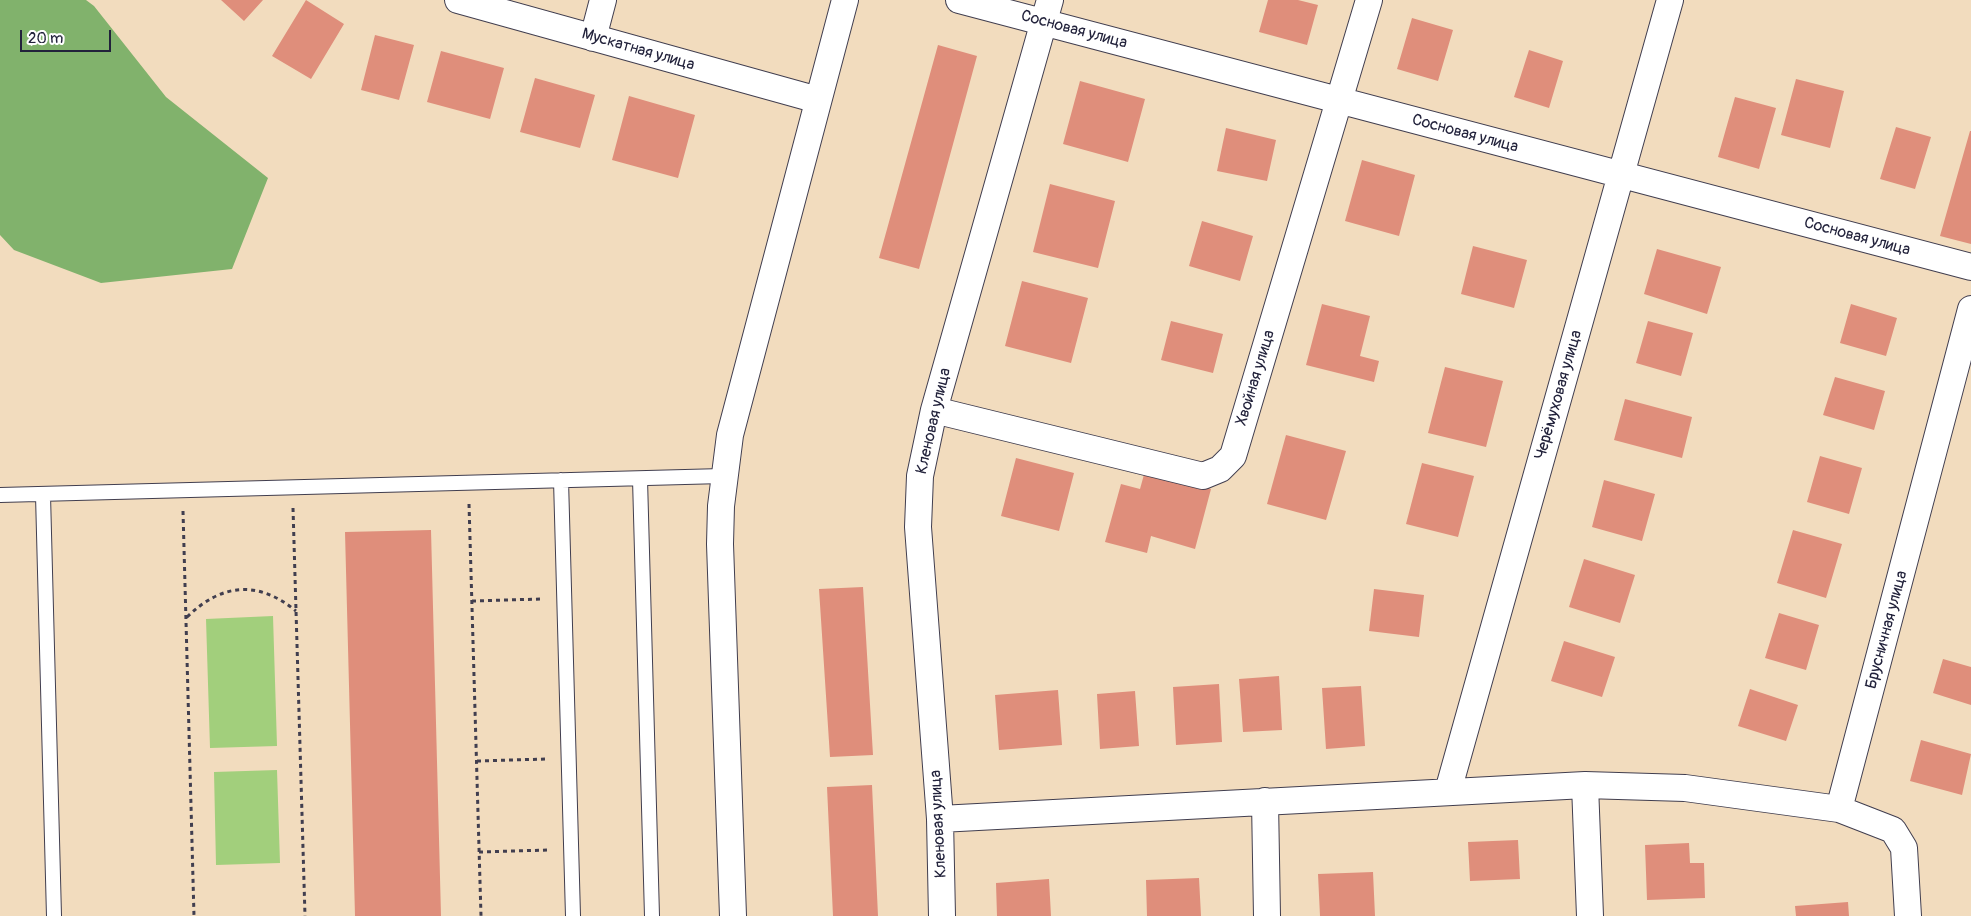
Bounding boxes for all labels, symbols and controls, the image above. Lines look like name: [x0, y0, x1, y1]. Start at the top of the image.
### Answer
street label: Сосновая улица: [1019, 7, 1129, 53]
scale bar: [22, 20, 114, 52]
street label: Мускатная улица: [579, 25, 697, 75]
text: 20 m: [28, 29, 63, 48]
street label: Сосновая улица: [1410, 111, 1520, 157]
street label: Сосновая улица: [1802, 214, 1912, 260]
street label: Хвойная улица: [1232, 328, 1280, 428]
street label: Черёмуховая улица: [1531, 328, 1587, 462]
street label: Кленовая улица: [912, 366, 956, 476]
street label: Брусничная улица: [1862, 569, 1912, 691]
street label: Кленовая улица: [927, 769, 951, 879]

